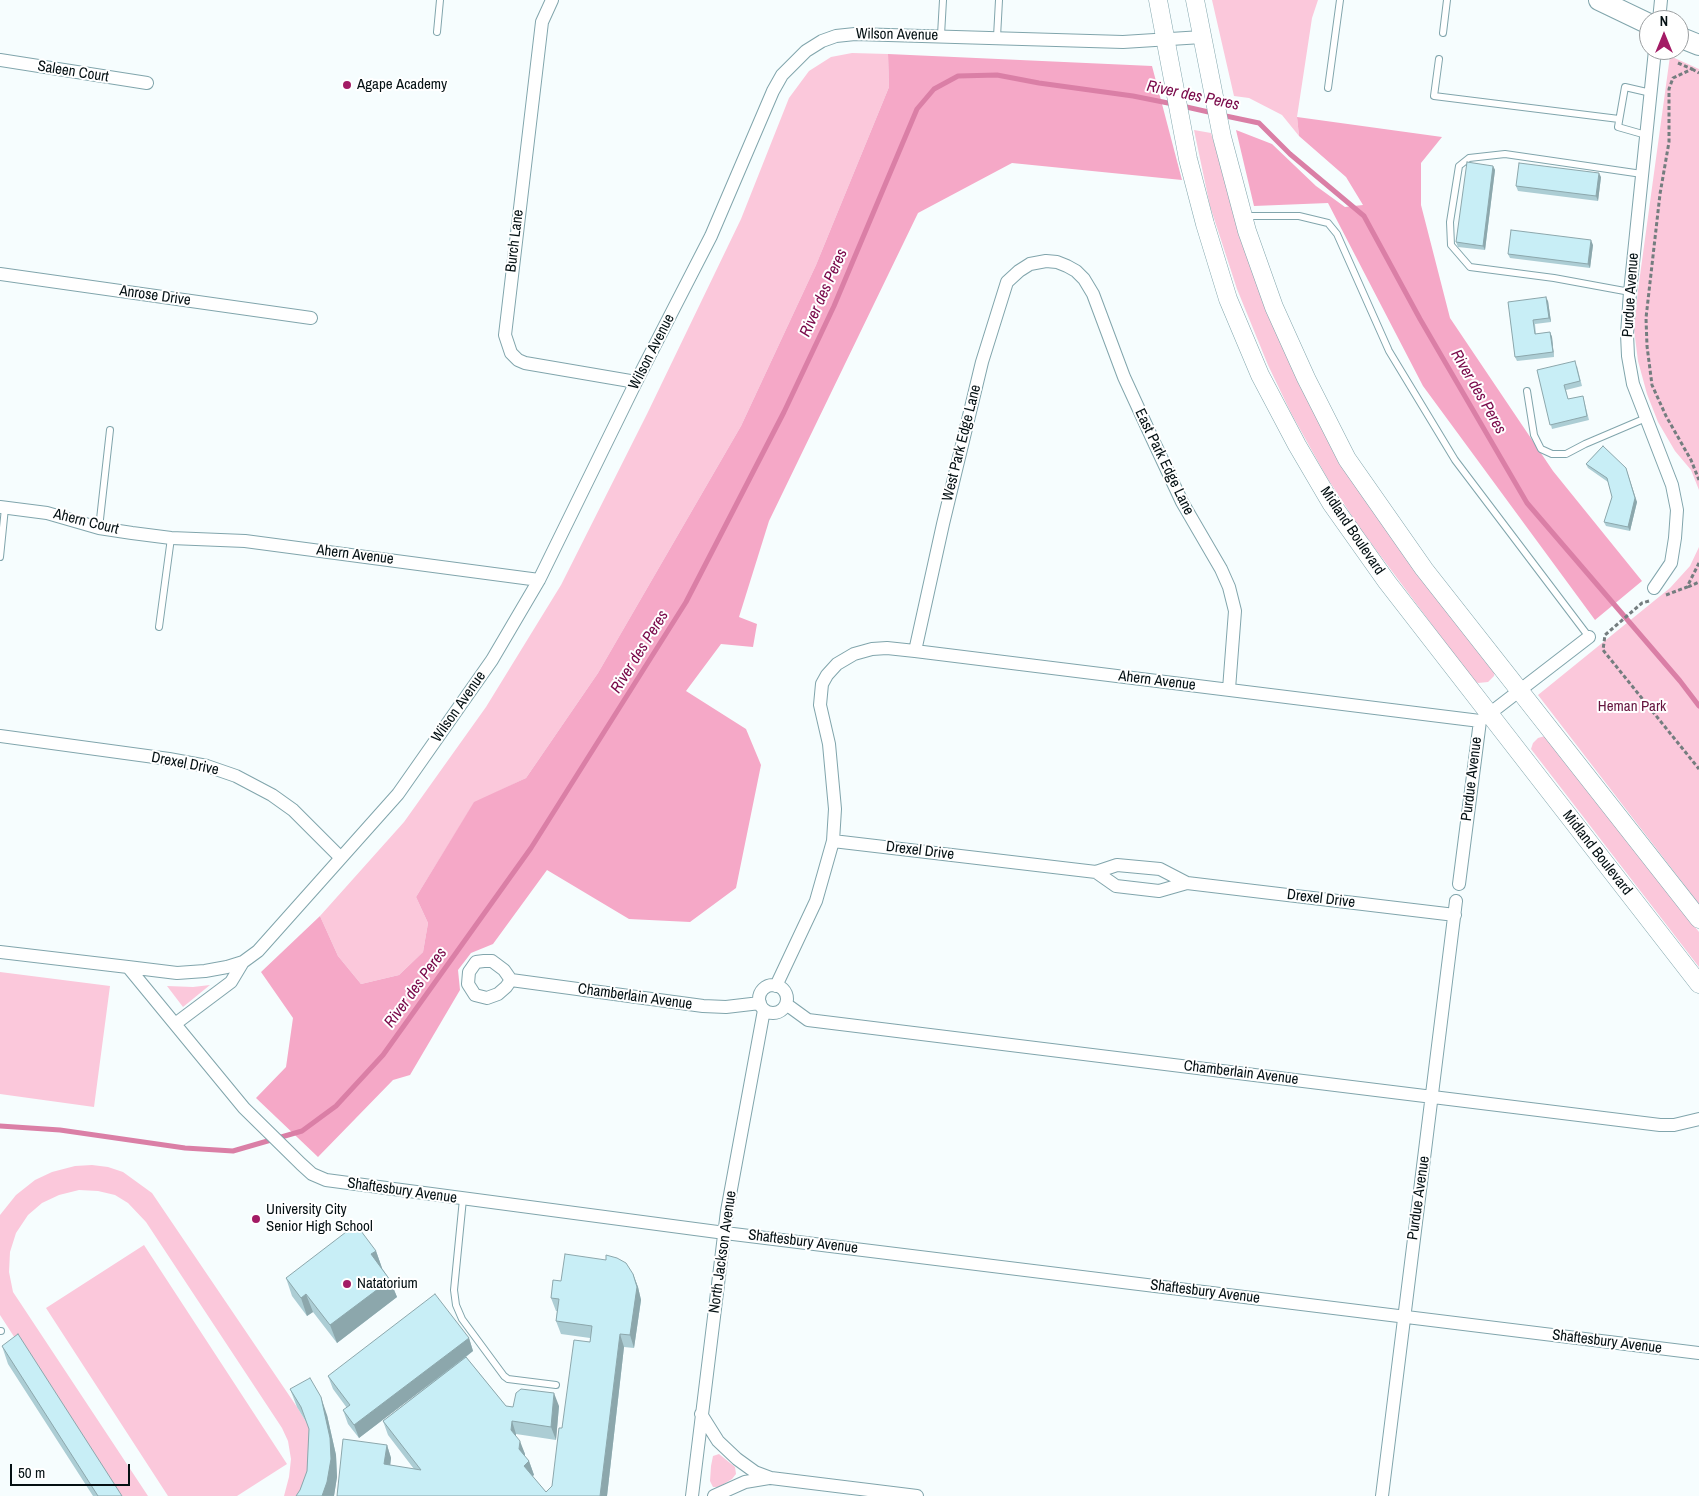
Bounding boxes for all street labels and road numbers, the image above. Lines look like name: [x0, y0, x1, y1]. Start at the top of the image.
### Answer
street label: Wilson Avenue: [856, 25, 938, 45]
street label: Saleen Court: [36, 57, 110, 87]
street label: Burch Lane: [502, 209, 528, 273]
street label: Purdue Avenue: [1619, 252, 1643, 338]
street label: Anrose Drive: [118, 282, 192, 310]
street label: Wilson Avenue: [625, 311, 679, 393]
street label: West Park Edge Lane: [939, 383, 985, 503]
street label: East Park Edge Lane: [1130, 406, 1198, 518]
street label: Midland Boulevard: [1316, 483, 1388, 579]
street label: Ahern Court: [52, 505, 120, 539]
street label: Ahern Avenue: [315, 541, 395, 569]
street label: Ahern Avenue: [1117, 667, 1197, 695]
street label: Wilson Avenue: [428, 668, 490, 746]
street label: Purdue Avenue: [1458, 736, 1486, 822]
street label: Drexel Drive: [150, 749, 220, 779]
street label: Midland Boulevard: [1558, 807, 1636, 899]
street label: Drexel Drive: [885, 838, 955, 864]
street label: Drexel Drive: [1286, 886, 1356, 912]
street label: Chamberlain Avenue: [577, 980, 693, 1014]
street label: Chamberlain Avenue: [1183, 1057, 1299, 1089]
street label: Purdue Avenue: [1404, 1155, 1434, 1241]
street label: Shaftesbury Avenue: [346, 1174, 458, 1208]
street label: North Jackson Avenue: [705, 1190, 741, 1314]
street label: Shaftesbury Avenue: [747, 1226, 859, 1258]
street label: Shaftesbury Avenue: [1149, 1276, 1261, 1308]
street label: Shaftesbury Avenue: [1551, 1326, 1663, 1358]

